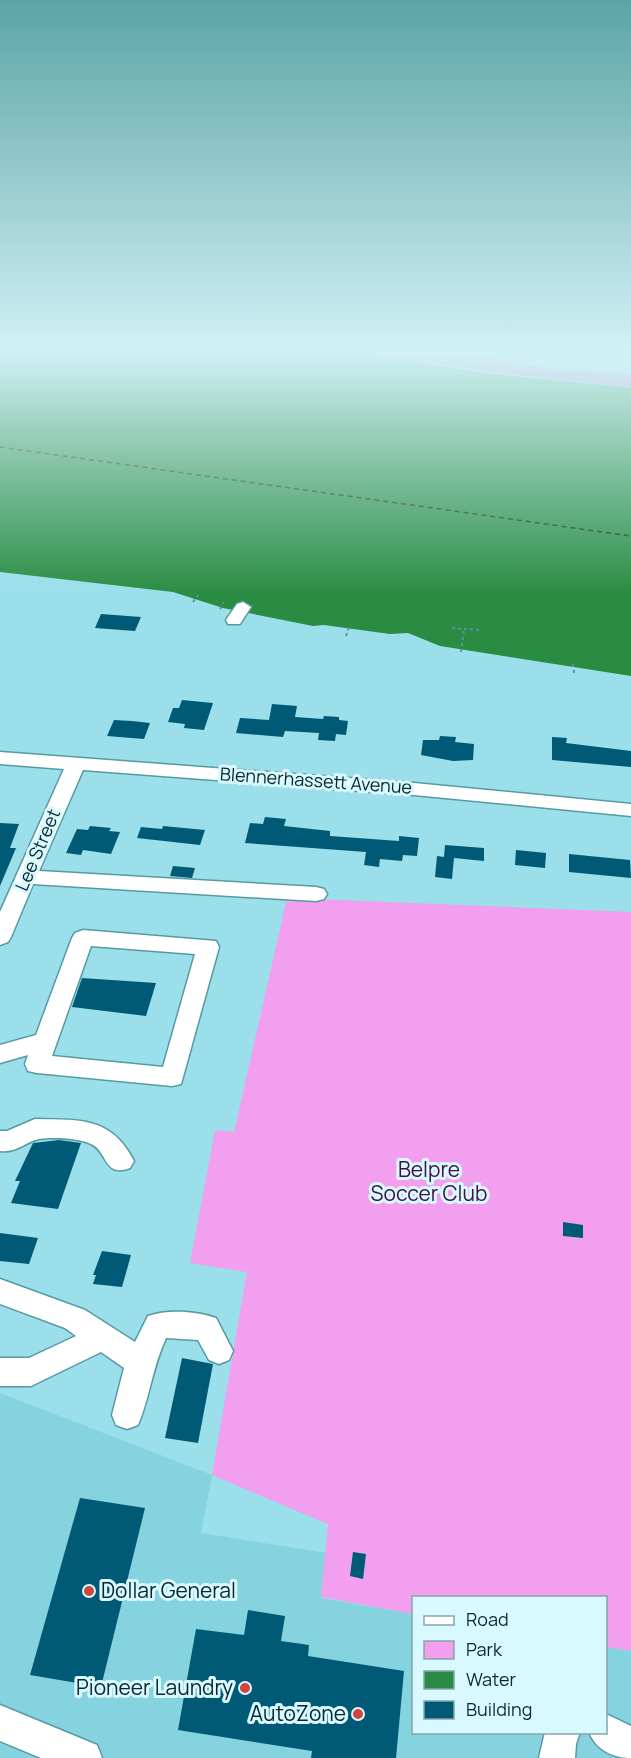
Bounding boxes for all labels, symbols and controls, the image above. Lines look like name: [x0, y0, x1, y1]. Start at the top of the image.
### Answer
street label: Blennerhassett Avenue: [219, 761, 413, 799]
street label: Lee Street: [9, 805, 65, 894]
park label: Belpre Soccer Club: [371, 1155, 487, 1207]
place label: Dollar General: [101, 1576, 236, 1604]
marker: Dollar General: [82, 1584, 96, 1598]
legend: [412, 1596, 607, 1734]
text: Road: [466, 1607, 509, 1631]
text: Park: [466, 1637, 503, 1661]
text: Water: [466, 1667, 516, 1691]
place label: Pioneer Laundry: [76, 1673, 233, 1701]
marker: Pioneer Laundry: [238, 1681, 252, 1695]
text: Building: [466, 1697, 532, 1721]
place label: AutoZone: [250, 1699, 346, 1727]
marker: AutoZone: [351, 1707, 365, 1721]

